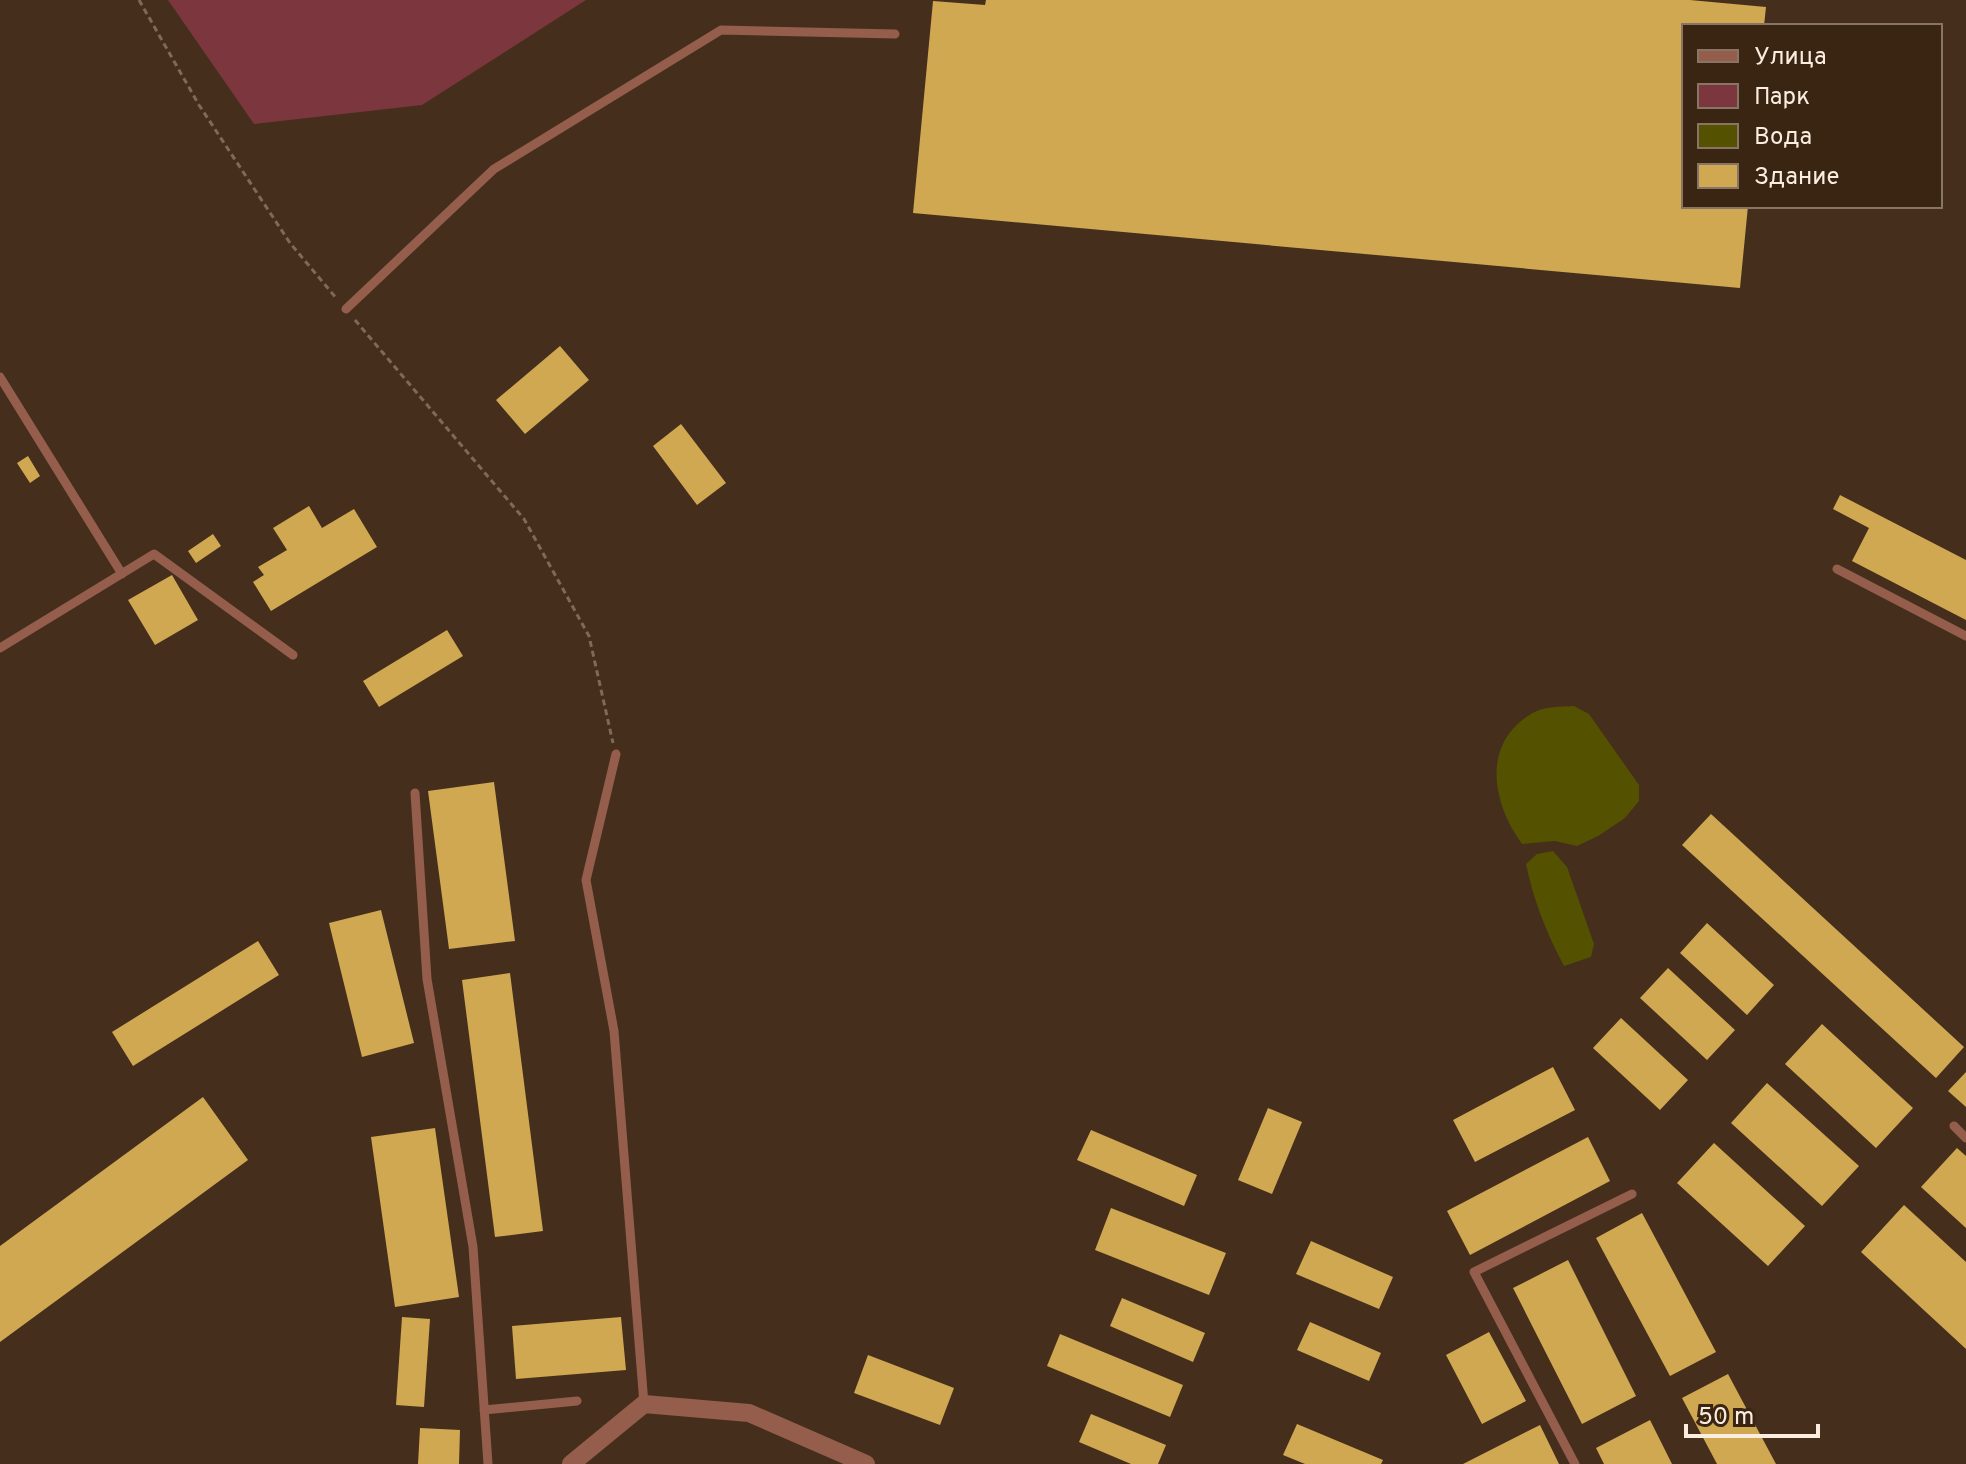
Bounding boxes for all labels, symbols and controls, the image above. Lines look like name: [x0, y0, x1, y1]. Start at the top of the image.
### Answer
legend: [1682, 24, 1942, 208]
text: Улица: [1754, 43, 1827, 73]
text: Парк: [1754, 83, 1810, 113]
text: Вода: [1754, 123, 1812, 153]
text: Здание: [1754, 163, 1840, 193]
scale bar: [1686, 1388, 1818, 1438]
text: 50 m: [1698, 1403, 1754, 1433]

